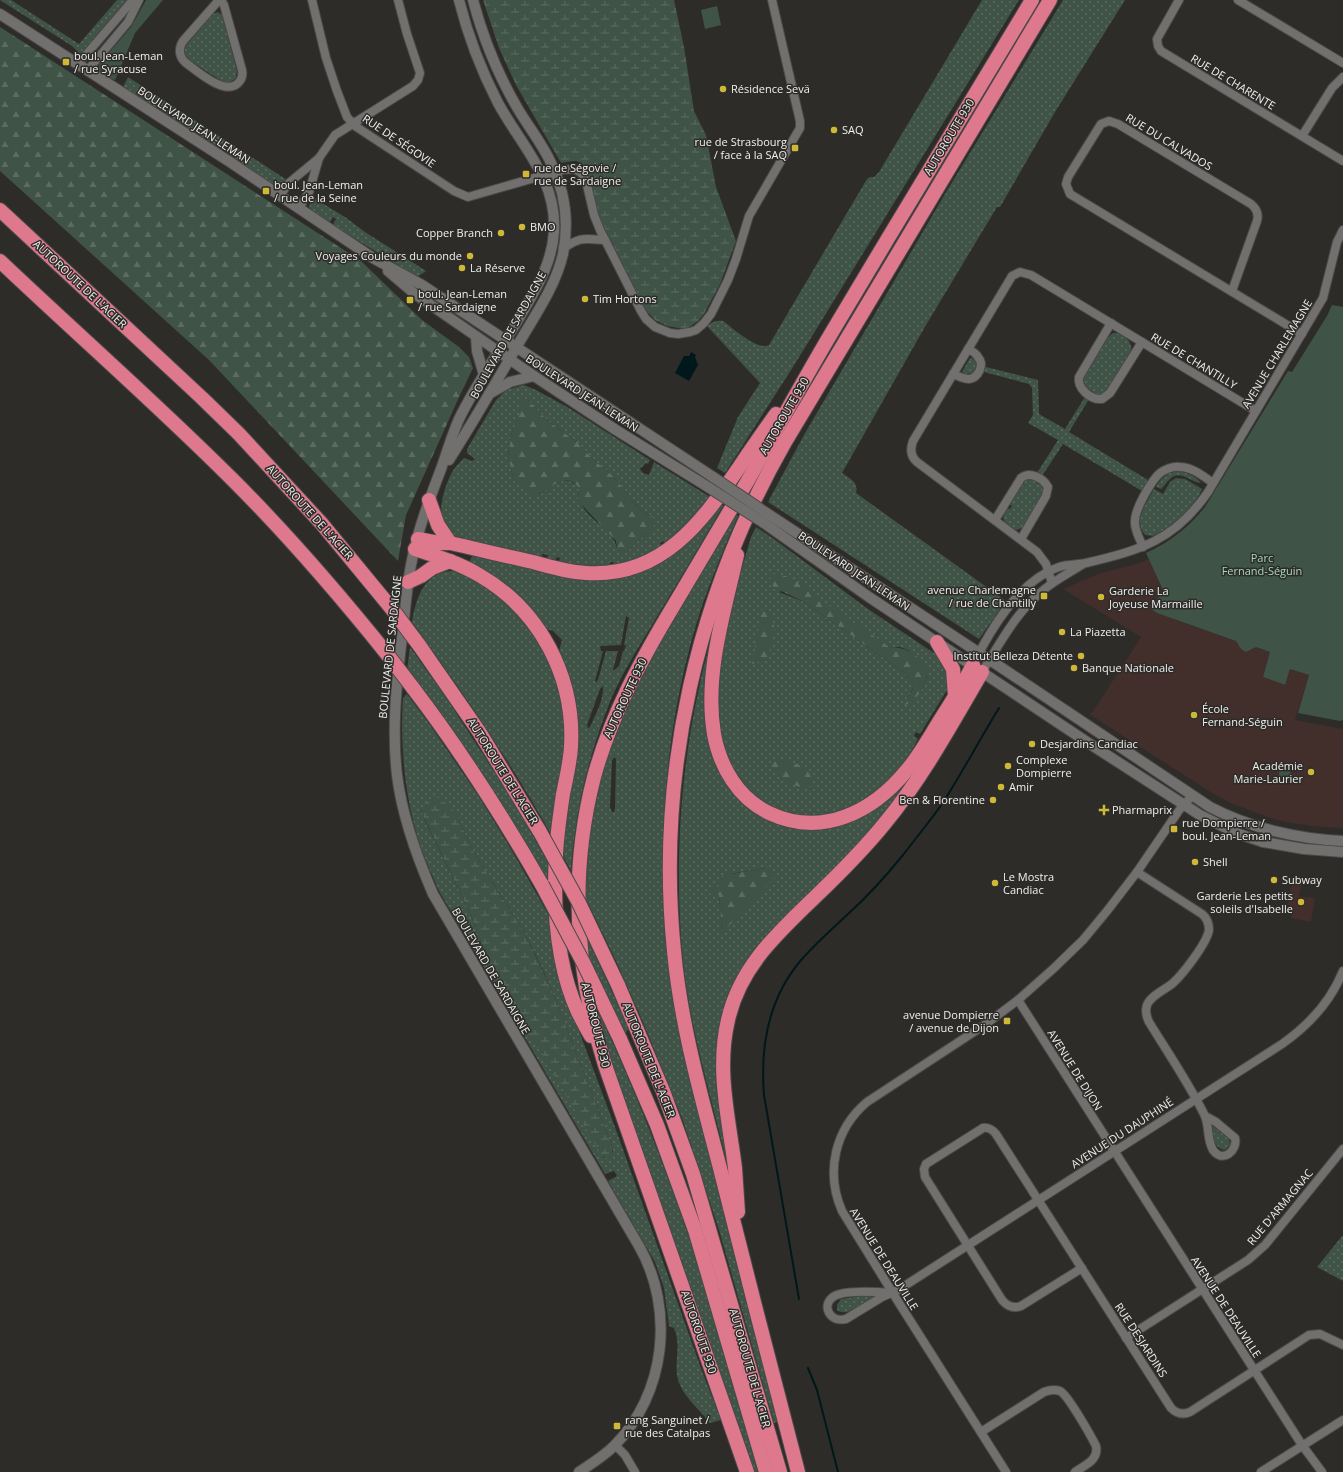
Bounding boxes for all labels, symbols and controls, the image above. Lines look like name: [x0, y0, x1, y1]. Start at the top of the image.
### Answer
place label: boul. Jean-Leman / rue Syracuse: [74, 48, 163, 76]
street label: RUE DE CHARENTE: [1188, 50, 1278, 113]
marker: boul. Jean-Leman / rue Syracuse: [61, 57, 71, 67]
place label: Résidence Sevä: [731, 81, 810, 96]
street label: BOULEVARD JEAN-LEMAN: [135, 82, 254, 167]
marker: Résidence Sevä: [718, 84, 728, 94]
street label: AUTOROUTE 930: [920, 96, 977, 178]
street label: RUE DU CALVADOS: [1123, 110, 1215, 173]
street label: RUE DE SÉGOVIE: [360, 111, 439, 171]
place label: SAQ: [842, 122, 864, 137]
marker: SAQ: [829, 125, 839, 135]
place label: rue de Strasbourg / face à la SAQ: [695, 134, 787, 162]
marker: rue de Strasbourg / face à la SAQ: [790, 143, 800, 153]
place label: rue de Ségovie / rue de Sardaigne: [534, 160, 621, 188]
marker: rue de Ségovie / rue de Sardaigne: [521, 169, 531, 179]
place label: boul. Jean-Leman / rue de la Seine: [274, 177, 363, 205]
marker: boul. Jean-Leman / rue de la Seine: [261, 186, 271, 196]
place label: BMO: [530, 219, 556, 234]
marker: BMO: [517, 222, 527, 232]
place label: Copper Branch: [416, 225, 493, 240]
marker: Copper Branch: [496, 228, 506, 238]
street label: AUTOROUTE DE L'ACIER: [30, 236, 131, 331]
place label: Voyages Couleurs du monde: [316, 248, 462, 263]
marker: Voyages Couleurs du monde: [465, 251, 475, 261]
place label: La Réserve: [470, 260, 525, 275]
marker: La Réserve: [457, 263, 467, 273]
street label: BOULEVARD DE SARDAIGNE: [466, 268, 549, 401]
place label: boul. Jean-Leman / rue Sardaigne: [418, 286, 507, 314]
place label: Tim Hortons: [593, 291, 657, 306]
marker: Tim Hortons: [580, 294, 590, 304]
marker: boul. Jean-Leman / rue Sardaigne: [405, 295, 415, 305]
street label: AVENUE CHARLEMAGNE: [1238, 296, 1315, 411]
street label: RUE DE CHANTILLY: [1148, 329, 1241, 393]
street label: BOULEVARD JEAN-LEMAN: [523, 350, 642, 435]
street label: AUTOROUTE 930: [755, 374, 812, 457]
street label: AUTOROUTE DE L'ACIER: [264, 461, 357, 563]
street label: BOULEVARD JEAN-LEMAN: [796, 528, 913, 614]
park label: Parc Fernand-Séguin: [1222, 550, 1302, 578]
street label: BOULEVARD DE SARDAIGNE: [375, 575, 404, 719]
place label: avenue Charlemagne / rue de Chantilly: [927, 582, 1036, 610]
place label: Garderie La Joyeuse Marmaille: [1108, 583, 1203, 611]
marker: avenue Charlemagne / rue de Chantilly: [1039, 591, 1049, 601]
marker: Garderie La Joyeuse Marmaille: [1096, 592, 1106, 602]
place label: La Piazetta: [1070, 624, 1126, 639]
marker: La Piazetta: [1057, 627, 1067, 637]
place label: Institut Belleza Détente: [954, 648, 1073, 663]
marker: Institut Belleza Détente: [1076, 651, 1086, 661]
street label: AUTOROUTE 930: [599, 655, 650, 740]
place label: Banque Nationale: [1082, 660, 1174, 675]
marker: Banque Nationale: [1069, 663, 1079, 673]
place label: École Fernand-Séguin: [1202, 701, 1283, 729]
marker: École Fernand-Séguin: [1189, 710, 1199, 720]
street label: AUTOROUTE DE L'ACIER: [464, 715, 542, 827]
place label: Desjardins Candiac: [1040, 736, 1138, 751]
marker: Desjardins Candiac: [1027, 739, 1037, 749]
place label: Complexe Dompierre: [1016, 752, 1072, 780]
place label: Académie Marie-Laurier: [1233, 758, 1303, 786]
marker: Complexe Dompierre: [1003, 761, 1013, 771]
marker: Académie Marie-Laurier: [1306, 767, 1316, 777]
place label: Amir: [1009, 779, 1034, 794]
marker: Amir: [996, 782, 1006, 792]
place label: Ben & Florentine: [899, 792, 985, 807]
marker: Ben & Florentine: [988, 795, 998, 805]
place label: Pharmaprix: [1112, 802, 1172, 817]
marker: Pharmaprix: [1099, 805, 1109, 815]
place label: rue Dompierre / boul. Jean-Leman: [1182, 815, 1271, 843]
marker: rue Dompierre / boul. Jean-Leman: [1169, 824, 1179, 834]
place label: Shell: [1203, 854, 1228, 869]
marker: Shell: [1190, 857, 1200, 867]
place label: Le Mostra Candiac: [1003, 869, 1054, 897]
place label: Subway: [1282, 872, 1322, 887]
marker: Subway: [1269, 875, 1279, 885]
marker: Le Mostra Candiac: [990, 878, 1000, 888]
place label: Garderie Les petits soleils d'Isabelle: [1196, 888, 1293, 916]
marker: Garderie Les petits soleils d'Isabelle: [1296, 897, 1306, 907]
street label: BOULEVARD DE SARDAIGNE: [449, 905, 534, 1037]
street label: AUTOROUTE 930: [579, 981, 614, 1069]
street label: AUTOROUTE DE L'ACIER: [619, 1000, 680, 1120]
place label: avenue Dompierre / avenue de Dijon: [903, 1007, 999, 1035]
marker: avenue Dompierre / avenue de Dijon: [1002, 1016, 1012, 1026]
street label: AVENUE DE DIJON: [1045, 1026, 1106, 1113]
street label: AVENUE DU DAUPHINÉ: [1068, 1094, 1176, 1171]
street label: RUE D'ARMAGNAC: [1243, 1165, 1316, 1248]
street label: AVENUE DE DEAUVILLE: [847, 1205, 922, 1313]
street label: AVENUE DE DEAUVILLE: [1188, 1253, 1265, 1360]
street label: AUTOROUTE 930: [678, 1288, 721, 1375]
street label: RUE DESJARDINS: [1112, 1300, 1171, 1380]
street label: AUTOROUTE DE L'ACIER: [726, 1307, 775, 1429]
place label: rang Sanguinet / rue des Catalpas: [625, 1412, 710, 1440]
marker: rang Sanguinet / rue des Catalpas: [612, 1421, 622, 1431]

